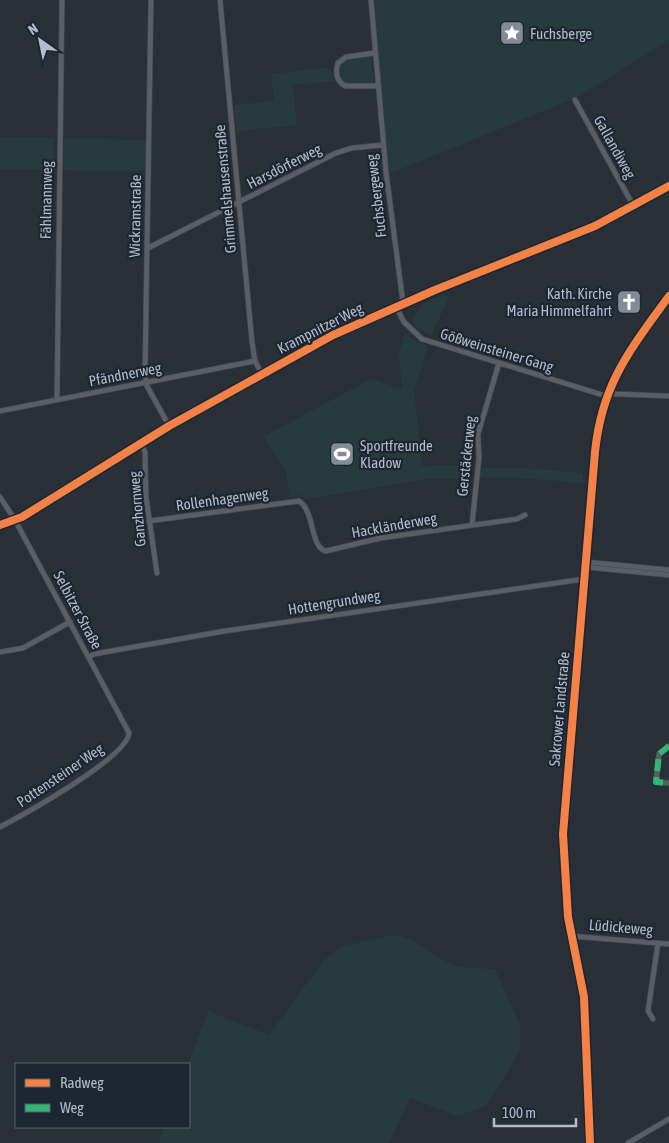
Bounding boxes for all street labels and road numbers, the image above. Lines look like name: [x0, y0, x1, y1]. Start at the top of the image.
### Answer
street label: Gallandiweg: [591, 112, 640, 182]
street label: Grimmelshausenstraße: [211, 124, 239, 254]
street label: Harsdörferweg: [244, 140, 325, 192]
street label: Fuchsbergeweg: [362, 153, 390, 239]
street label: Fählmannweg: [37, 160, 55, 239]
street label: Wickramstraße: [126, 174, 144, 258]
street label: Krampnitzer Weg: [274, 299, 366, 357]
street label: Gößweinsteiner Gang: [438, 325, 556, 375]
street label: Pfändnerweg: [87, 359, 163, 389]
street label: Gerstäckerweg: [453, 414, 479, 497]
street label: Ganzhornweg: [125, 470, 149, 547]
street label: Rollenhagenweg: [175, 484, 270, 514]
street label: Hackländerweg: [350, 509, 439, 541]
street label: Selbitzer Straße: [50, 568, 106, 652]
street label: Hottengrundweg: [287, 586, 382, 618]
street label: Sakrower Landstraße: [546, 651, 572, 767]
street label: Pottensteiner Weg: [13, 739, 107, 810]
street label: Lüdickeweg: [588, 916, 654, 938]

